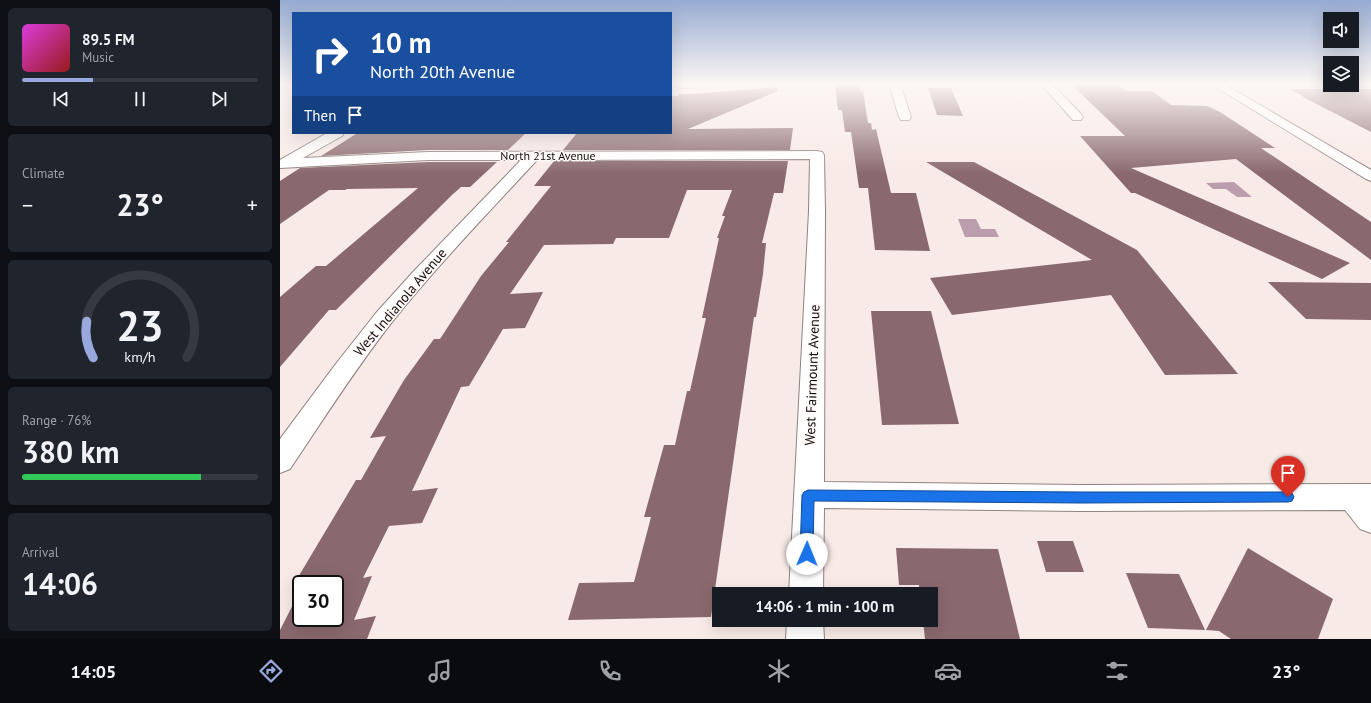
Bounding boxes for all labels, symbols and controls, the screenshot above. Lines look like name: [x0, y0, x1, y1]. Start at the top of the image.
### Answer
map controls: [1323, 12, 1359, 92]
button: sound: [1323, 12, 1359, 48]
text: 10 m: [370, 24, 431, 61]
icon: right: [304, 28, 356, 80]
text: 89.5 FM: [82, 30, 135, 49]
text: Music: [82, 49, 114, 66]
button: layers: [1323, 56, 1359, 92]
text: North 20th Avenue: [370, 60, 515, 83]
icon: previous: [50, 88, 72, 110]
icon: pause: [129, 88, 151, 110]
icon: next: [208, 88, 230, 110]
icon: arrive: [344, 104, 366, 126]
text: Then: [304, 106, 336, 125]
street label: North 21st Avenue: [500, 148, 596, 163]
text: Climate: [22, 165, 65, 182]
text: 23°: [116, 185, 164, 224]
text: −: [22, 191, 33, 219]
text: +: [247, 191, 258, 219]
street label: West Indianola Avenue: [350, 244, 450, 360]
text: 23: [116, 298, 164, 351]
street label: West Fairmount Avenue: [801, 304, 823, 446]
text: km/h: [124, 346, 156, 365]
text: Range · 76%: [22, 412, 91, 429]
text: 380 km: [22, 432, 120, 471]
pin: [1271, 456, 1305, 497]
icon: arrive: [1277, 462, 1299, 484]
position arrow: [786, 533, 828, 575]
text: Arrival: [22, 544, 58, 561]
text: 14:06: [22, 564, 98, 603]
speed limit sign: 30: [292, 575, 344, 627]
text: 14:06 · 1 min · 100 m: [756, 597, 894, 616]
icon: directions: [257, 657, 285, 685]
icon: music: [426, 657, 454, 685]
icon: phone: [596, 657, 624, 685]
icon: climate: [765, 657, 793, 685]
icon: car: [934, 657, 962, 685]
icon: filters: [1103, 657, 1131, 685]
text: 14:05: [71, 660, 116, 683]
text: 23°: [1272, 660, 1300, 683]

